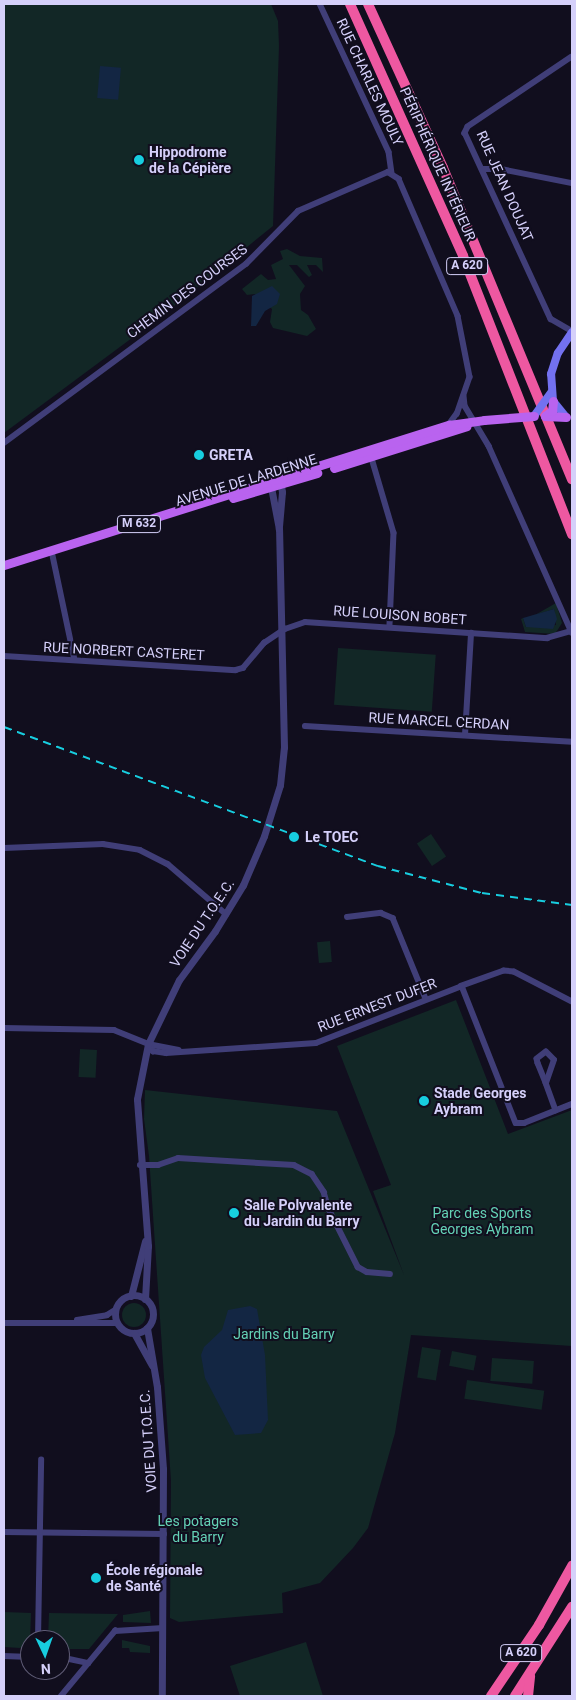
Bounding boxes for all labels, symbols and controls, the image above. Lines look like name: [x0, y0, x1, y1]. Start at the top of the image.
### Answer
street label: RUE CHARLES MOULY: [333, 16, 407, 148]
street label: PÉRIPHÉRIQUE INTÉRIEUR: [396, 84, 480, 244]
street label: RUE JEAN DOUJAT: [473, 128, 537, 244]
place label: Hippodrome de la Cépière: [149, 144, 231, 176]
marker: Hippodrome de la Cépière: [133, 154, 145, 166]
street label: CHEMIN DES COURSES: [123, 240, 251, 342]
road number: A 620: [446, 256, 488, 276]
place label: GRETA: [209, 447, 253, 463]
marker: GRETA: [193, 449, 205, 461]
street label: AVENUE DE LARDENNE: [173, 450, 319, 510]
road number: M 632: [116, 514, 162, 534]
street label: RUE LOUISON BOBET: [333, 602, 467, 628]
street label: RUE NORBERT CASTERET: [43, 638, 205, 664]
street label: RUE MARCEL CERDAN: [368, 709, 510, 733]
place label: Le TOEC: [305, 829, 359, 845]
marker: Le TOEC: [287, 830, 301, 844]
street label: VOIE DU T.O.E.C.: [166, 876, 238, 970]
street label: RUE ERNEST DUFER: [315, 975, 439, 1035]
place label: Stade Georges Aybram: [434, 1085, 527, 1118]
marker: Stade Georges Aybram: [418, 1095, 430, 1107]
place label: Salle Polyvalente du Jardin du Barry: [244, 1197, 359, 1230]
park label: Parc des Sports Georges Aybram: [430, 1205, 534, 1238]
marker: Salle Polyvalente du Jardin du Barry: [228, 1207, 240, 1219]
park label: Jardins du Barry: [233, 1326, 335, 1342]
street label: VOIE DU T.O.E.C.: [136, 1389, 160, 1493]
park label: Les potagers du Barry: [158, 1513, 238, 1545]
place label: École régionale de Santé: [106, 1562, 202, 1594]
marker: École régionale de Santé: [90, 1572, 102, 1584]
north arrow: [20, 1630, 70, 1680]
road number: A 620: [500, 1644, 542, 1662]
text: N: [40, 1661, 51, 1677]

